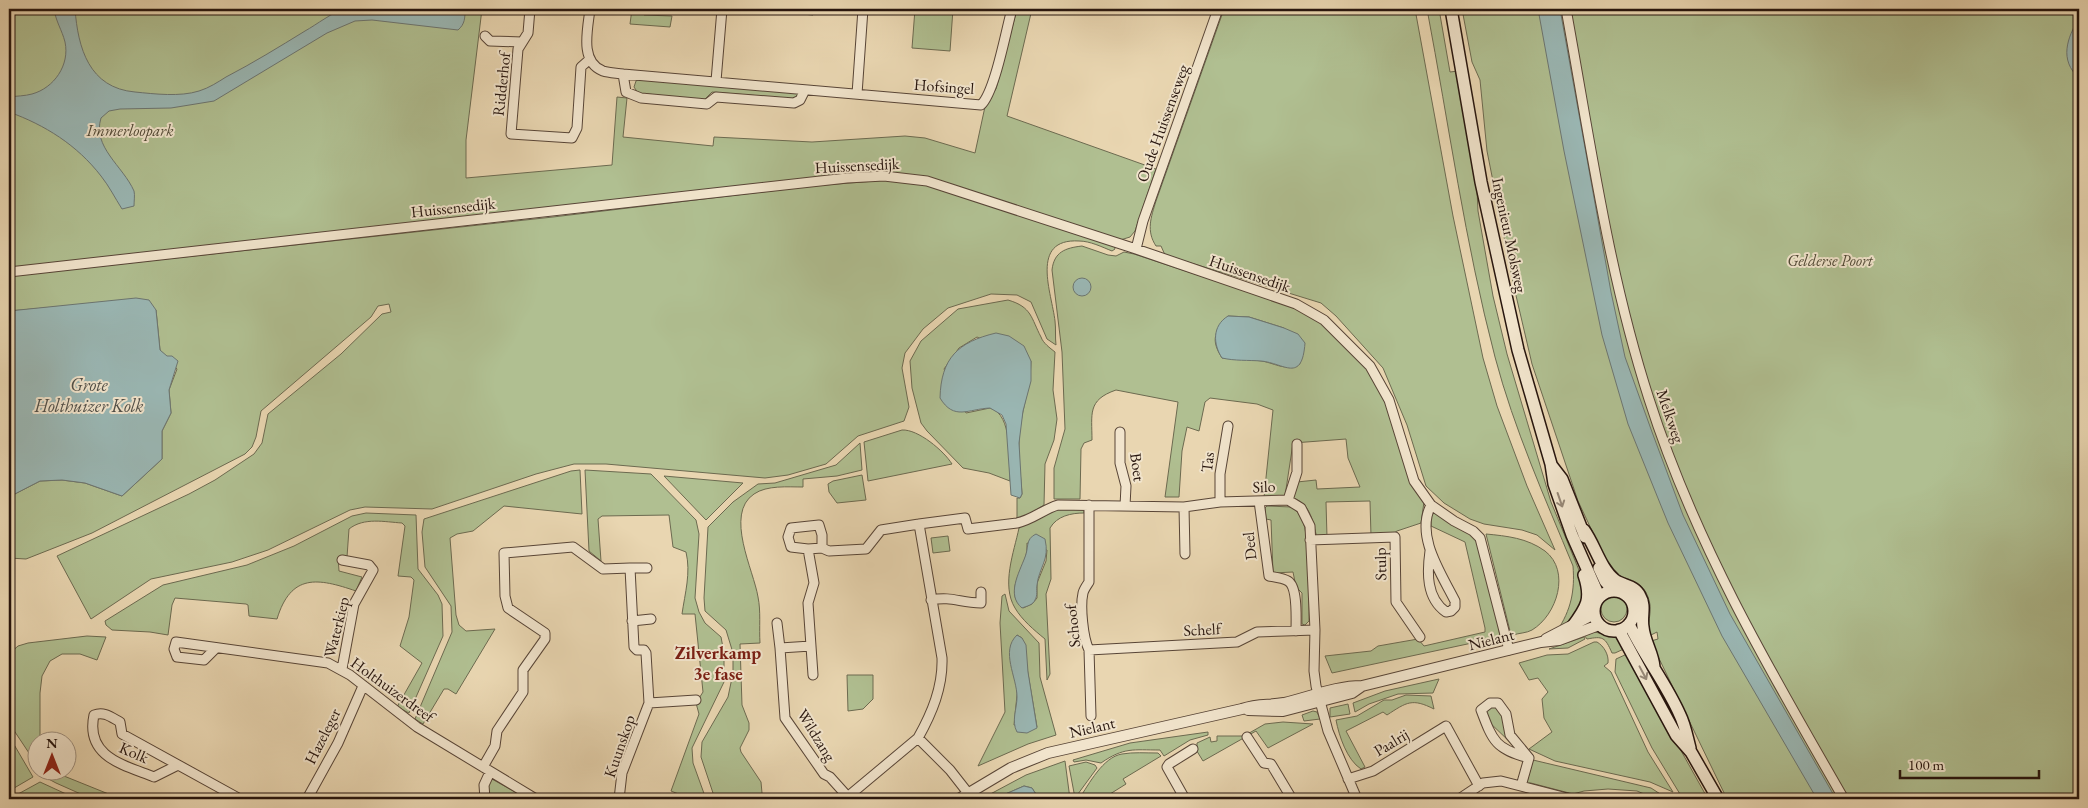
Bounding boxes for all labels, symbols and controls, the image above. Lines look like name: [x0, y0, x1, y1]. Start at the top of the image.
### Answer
street label: Ridderhof: [488, 49, 516, 117]
street label: Oude Huissenseweg: [1131, 60, 1194, 185]
street label: Hofsingel: [913, 74, 975, 99]
park label: Immerloopark: [86, 120, 174, 141]
street label: Huissensedijk: [814, 153, 900, 178]
street label: Ingenieur Molsweg: [1487, 176, 1532, 296]
street label: Huissensedijk: [410, 193, 497, 222]
street label: Huissensedijk: [1206, 250, 1294, 297]
park label: Gelderse Poort: [1787, 250, 1874, 271]
water label: Grote Holthuizer Kolk: [33, 373, 144, 417]
street label: Melkweg: [1652, 387, 1690, 447]
street label: Boet: [1125, 451, 1150, 483]
street label: Tas: [1196, 451, 1219, 474]
street label: Silo: [1252, 476, 1276, 497]
one-way arrow: [1556, 492, 1565, 508]
street label: Deel: [1238, 531, 1261, 561]
street label: Stulp: [1370, 547, 1391, 581]
street label: Waterkiep: [319, 594, 354, 660]
street label: Schoof: [1060, 602, 1085, 648]
street label: Schelf: [1183, 618, 1223, 641]
street label: Nielant: [1466, 624, 1516, 655]
district label: Zilverkamp 3e fase: [675, 641, 761, 685]
street label: Holthuizerdreef: [347, 652, 440, 728]
one-way arrow: [1639, 665, 1648, 680]
street label: Hazeleger: [299, 704, 346, 768]
street label: Wildzang: [792, 705, 841, 766]
street label: Kuunskop: [599, 712, 640, 780]
street label: Nielant: [1067, 712, 1117, 743]
street label: Paalrij: [1370, 724, 1413, 761]
north arrow: [28, 730, 78, 780]
text: N: [46, 734, 58, 752]
street label: Kolk: [116, 737, 152, 768]
scale bar: [1900, 748, 2039, 780]
text: 100 m: [1908, 755, 1945, 774]

